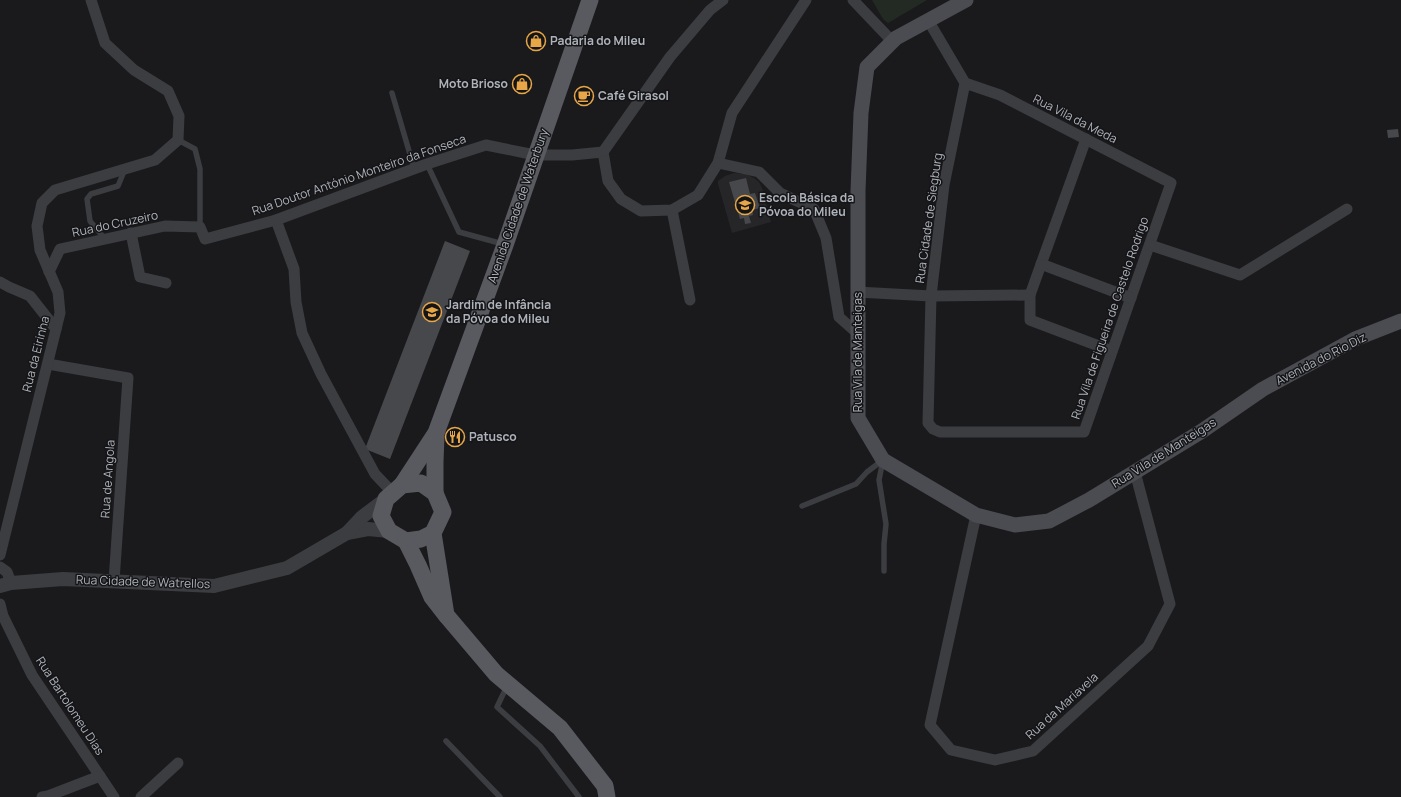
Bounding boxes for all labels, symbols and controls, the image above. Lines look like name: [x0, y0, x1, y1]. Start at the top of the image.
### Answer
shop icon: Padaria do Mileu: [525, 30, 547, 52]
place label: Padaria do Mileu: [550, 32, 645, 49]
shop icon: Moto Brioso: [511, 73, 533, 95]
place label: Moto Brioso: [439, 75, 508, 92]
cafe icon: Café Girasol: [573, 85, 595, 107]
place label: Café Girasol: [598, 87, 669, 104]
street label: Rua Vila da Meda: [1030, 90, 1120, 147]
street label: Avenida Cidade de Waterbury: [483, 126, 552, 285]
street label: Rua Doutor António Monteiro da Fonseca: [249, 130, 468, 219]
street label: Rua Cidade de Siegburg: [911, 152, 946, 284]
place label: Escola Básica da Póvoa do Mileu: [759, 189, 854, 220]
school or university icon: Escola Básica da Póvoa do Mileu: [734, 194, 756, 216]
street label: Rua do Cruzeiro: [70, 206, 159, 241]
street label: Rua Vila de Figueira de Castelo Rodrigo: [1067, 214, 1152, 421]
street label: Rua Vila de Manteigas: [849, 292, 866, 412]
place label: Jardim de Infância da Póvoa do Mileu: [446, 296, 551, 327]
school or university icon: Jardim de Infância da Póvoa do Mileu: [421, 301, 443, 323]
street label: Rua da Eirinha: [18, 314, 53, 394]
street label: Avenida do Rio Diz: [1273, 328, 1369, 389]
street label: Rua Vila de Manteigas: [1108, 413, 1219, 492]
restaurant icon: Patusco: [444, 426, 466, 448]
place label: Patusco: [469, 428, 517, 445]
street label: Rua de Angola: [96, 439, 119, 519]
street label: Rua Cidade de Watrellos: [76, 571, 210, 592]
street label: Rua Bartolomeu Dias: [32, 653, 109, 758]
street label: Rua da Mariavela: [1022, 668, 1102, 743]

